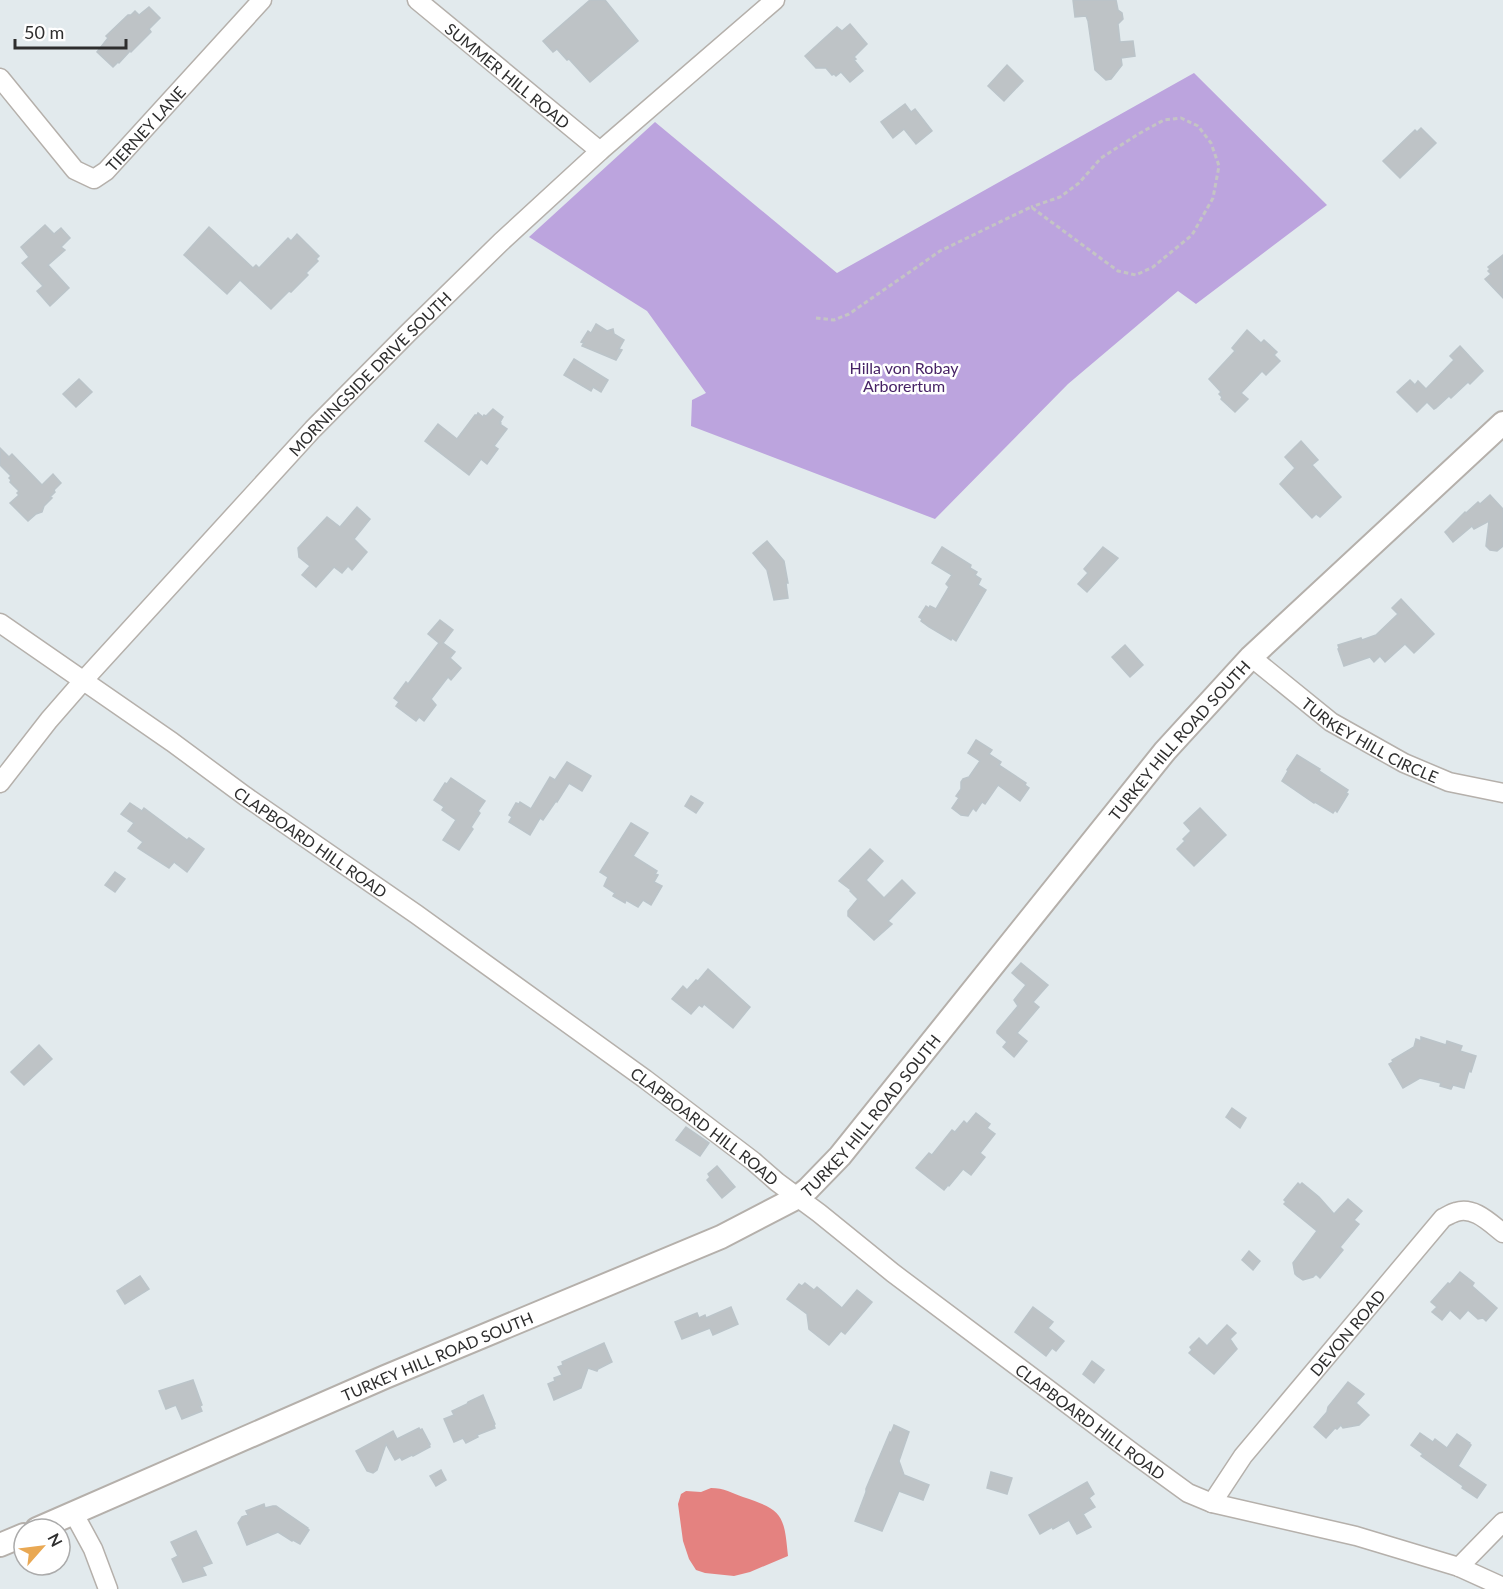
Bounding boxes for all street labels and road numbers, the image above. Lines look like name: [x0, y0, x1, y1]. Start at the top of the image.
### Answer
street label: SUMMER HILL ROAD: [442, 18, 574, 132]
street label: TIERNEY LANE: [101, 82, 189, 175]
street label: MORNINGSIDE DRIVE SOUTH: [284, 287, 454, 459]
street label: TURKEY HILL ROAD SOUTH: [1104, 656, 1253, 824]
street label: TURKEY HILL CIRCLE: [1298, 693, 1441, 786]
street label: CLAPBOARD HILL ROAD: [231, 782, 391, 901]
street label: TURKEY HILL ROAD SOUTH: [797, 1030, 944, 1200]
street label: CLAPBOARD HILL ROAD: [627, 1063, 783, 1189]
street label: DEVON ROAD: [1305, 1285, 1389, 1379]
street label: TURKEY HILL ROAD SOUTH: [338, 1307, 536, 1404]
street label: CLAPBOARD HILL ROAD: [1012, 1359, 1169, 1483]

